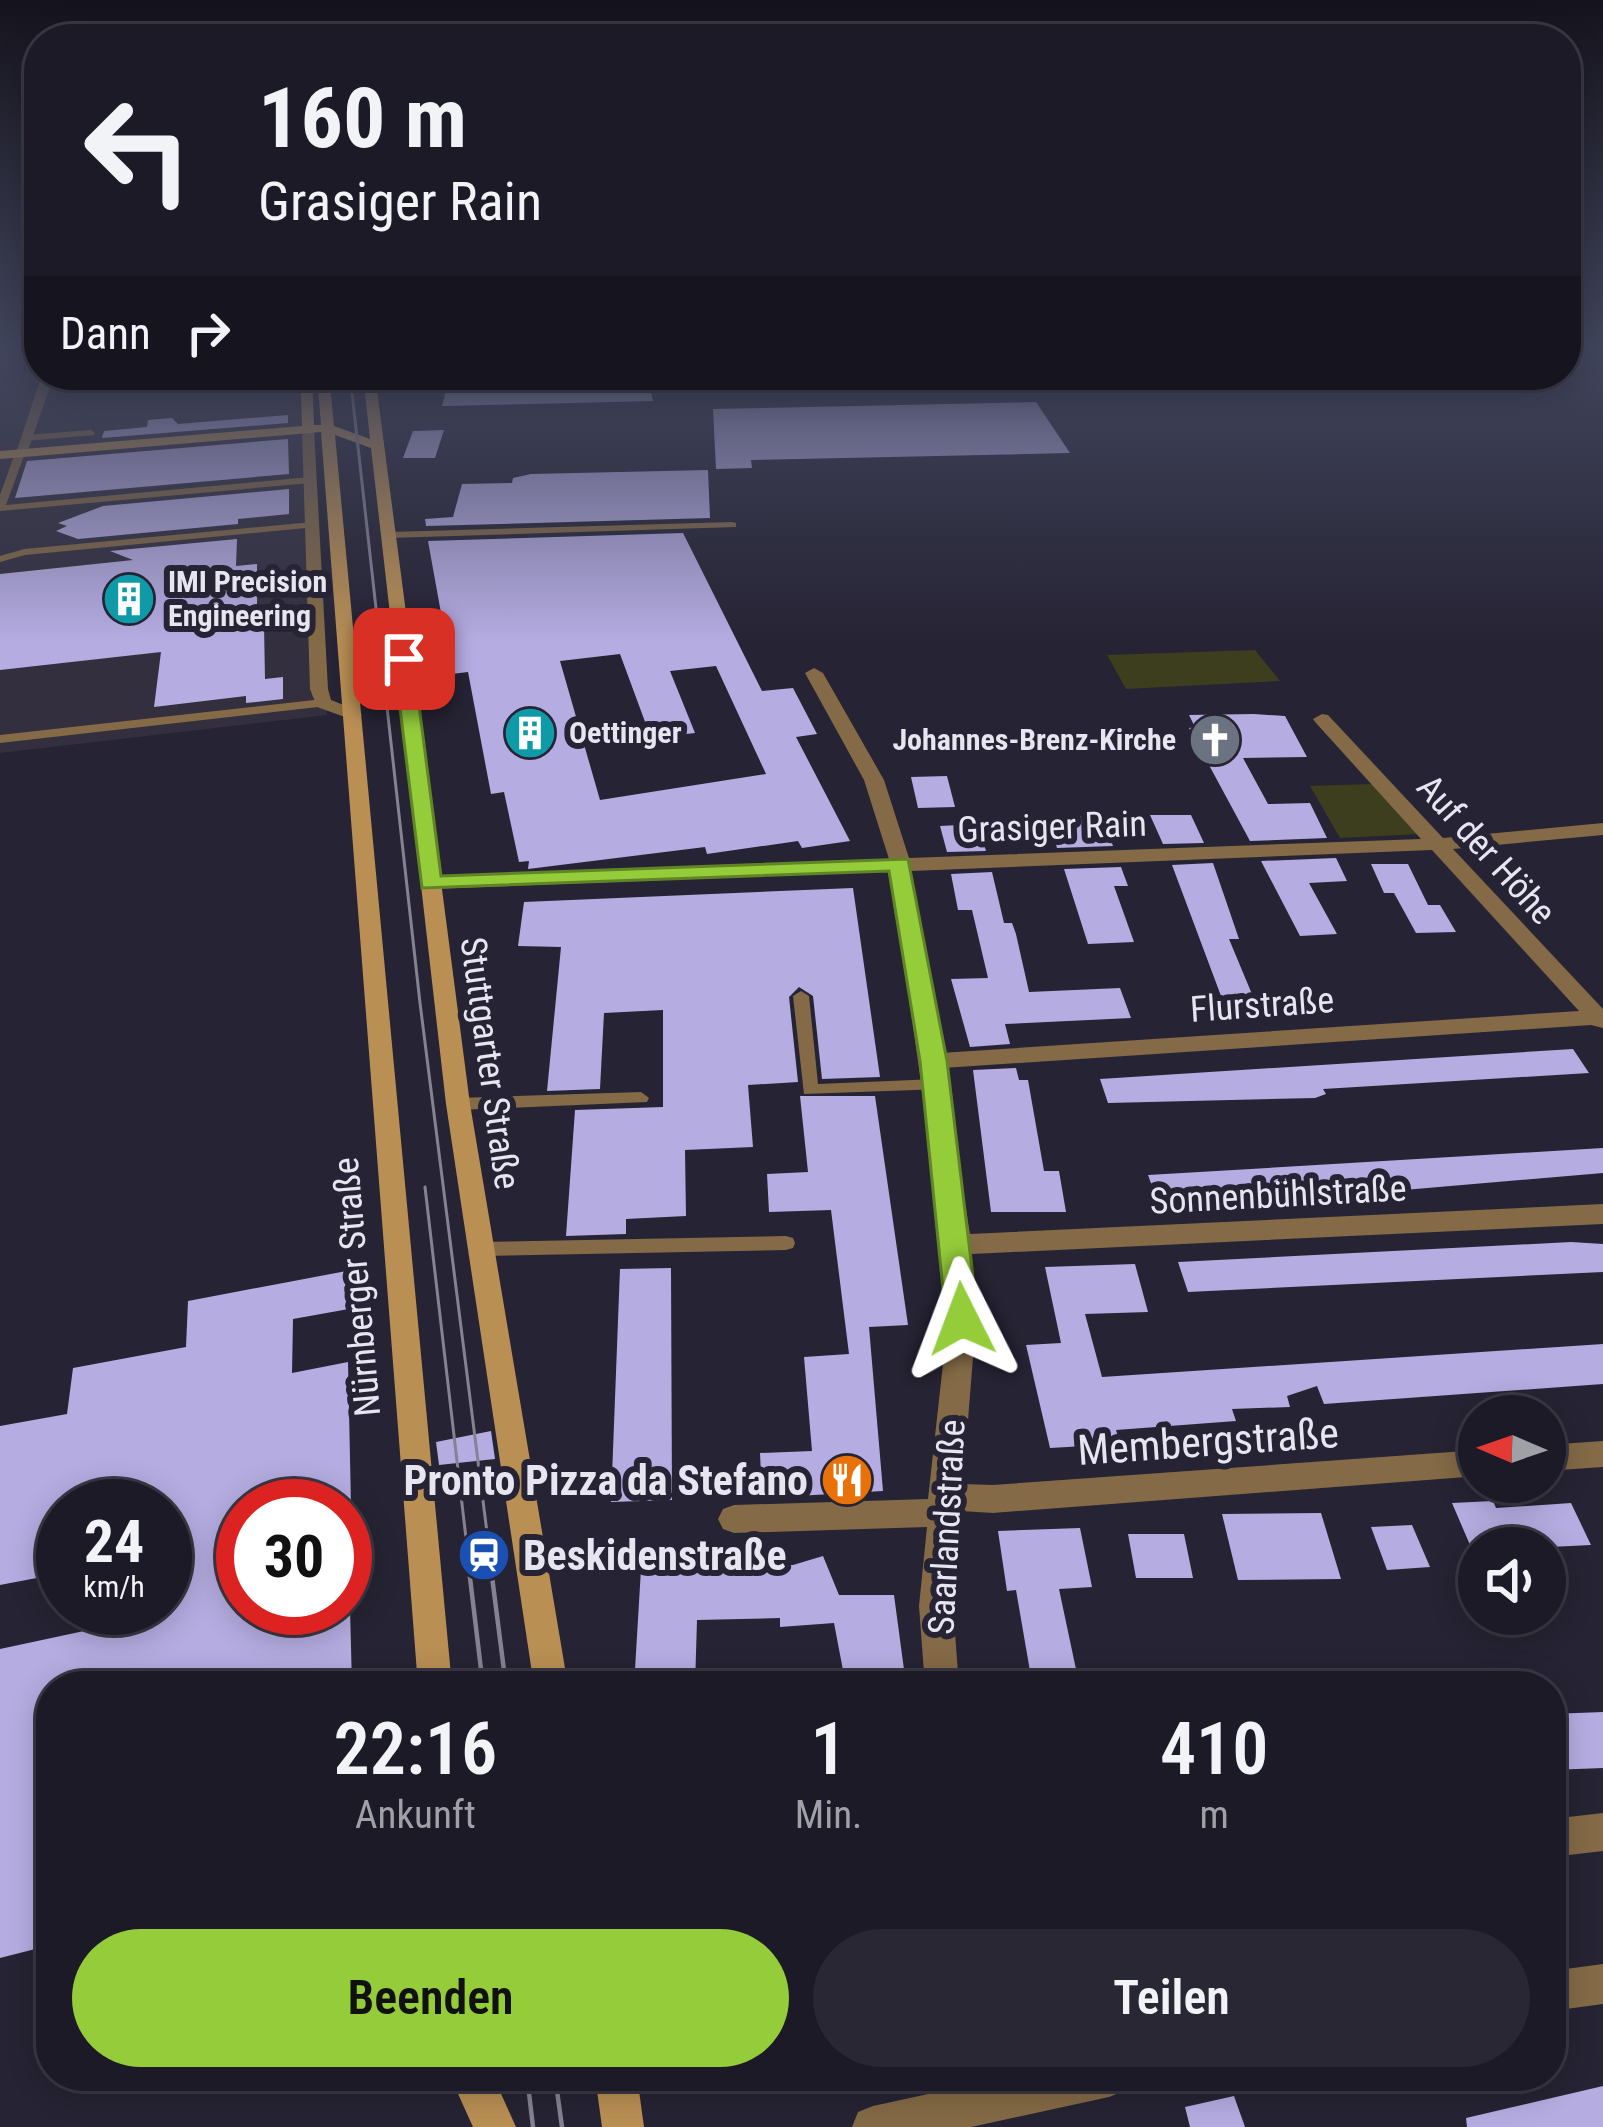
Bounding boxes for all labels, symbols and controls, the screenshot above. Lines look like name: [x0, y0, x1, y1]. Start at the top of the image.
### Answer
text: 160 m: [258, 69, 467, 168]
icon: left: [60, 72, 216, 228]
text: Grasiger Rain: [258, 170, 542, 233]
icon: right: [175, 300, 241, 366]
text: Dann: [60, 307, 151, 360]
place label: IMI Precision Engineering: [168, 564, 327, 633]
building icon: IMI Precision Engineering: [101, 571, 157, 627]
pin: [353, 608, 455, 710]
icon: arrive: [371, 626, 437, 692]
building icon: Oettinger: [502, 705, 558, 761]
church icon: Johannes-Brenz-Kirche: [1187, 712, 1243, 768]
place label: Oettinger: [569, 715, 682, 750]
place label: Johannes-Brenz-Kirche: [892, 722, 1176, 757]
street label: Auf der Höhe: [1408, 766, 1564, 933]
street label: Grasiger Rain: [957, 803, 1147, 851]
street label: Stuttgarter Straße: [452, 934, 528, 1192]
street label: Flurstraße: [1189, 979, 1335, 1031]
street label: Nürnberger Straße: [325, 1156, 389, 1418]
street label: Sonnenbühlstraße: [1149, 1167, 1407, 1223]
position arrow: [899, 1256, 1025, 1382]
north arrow: [1458, 1395, 1566, 1503]
map controls: [1458, 1395, 1566, 1635]
street label: Membergstraße: [1076, 1408, 1340, 1475]
street label: Saarlandstraße: [920, 1419, 974, 1636]
restaurant icon: Pronto Pizza da Stefano: [819, 1452, 875, 1508]
place label: Pronto Pizza da Stefano: [404, 1456, 808, 1505]
speed limit sign: 30: [216, 1479, 372, 1635]
text: 24: [84, 1506, 144, 1577]
station icon: Beskidenstraße: [456, 1527, 512, 1583]
button: sound: [1458, 1527, 1566, 1635]
place label: Beskidenstraße: [523, 1531, 787, 1580]
text: km/h: [83, 1569, 145, 1604]
text: 22:16: [333, 1707, 497, 1792]
text: 1: [811, 1707, 847, 1792]
text: 410: [1160, 1707, 1269, 1792]
text: Ankunft: [355, 1792, 476, 1838]
text: Min.: [795, 1792, 862, 1838]
text: m: [1200, 1792, 1229, 1838]
button: Beenden: [72, 1929, 789, 2067]
button: Teilen: [813, 1929, 1530, 2067]

